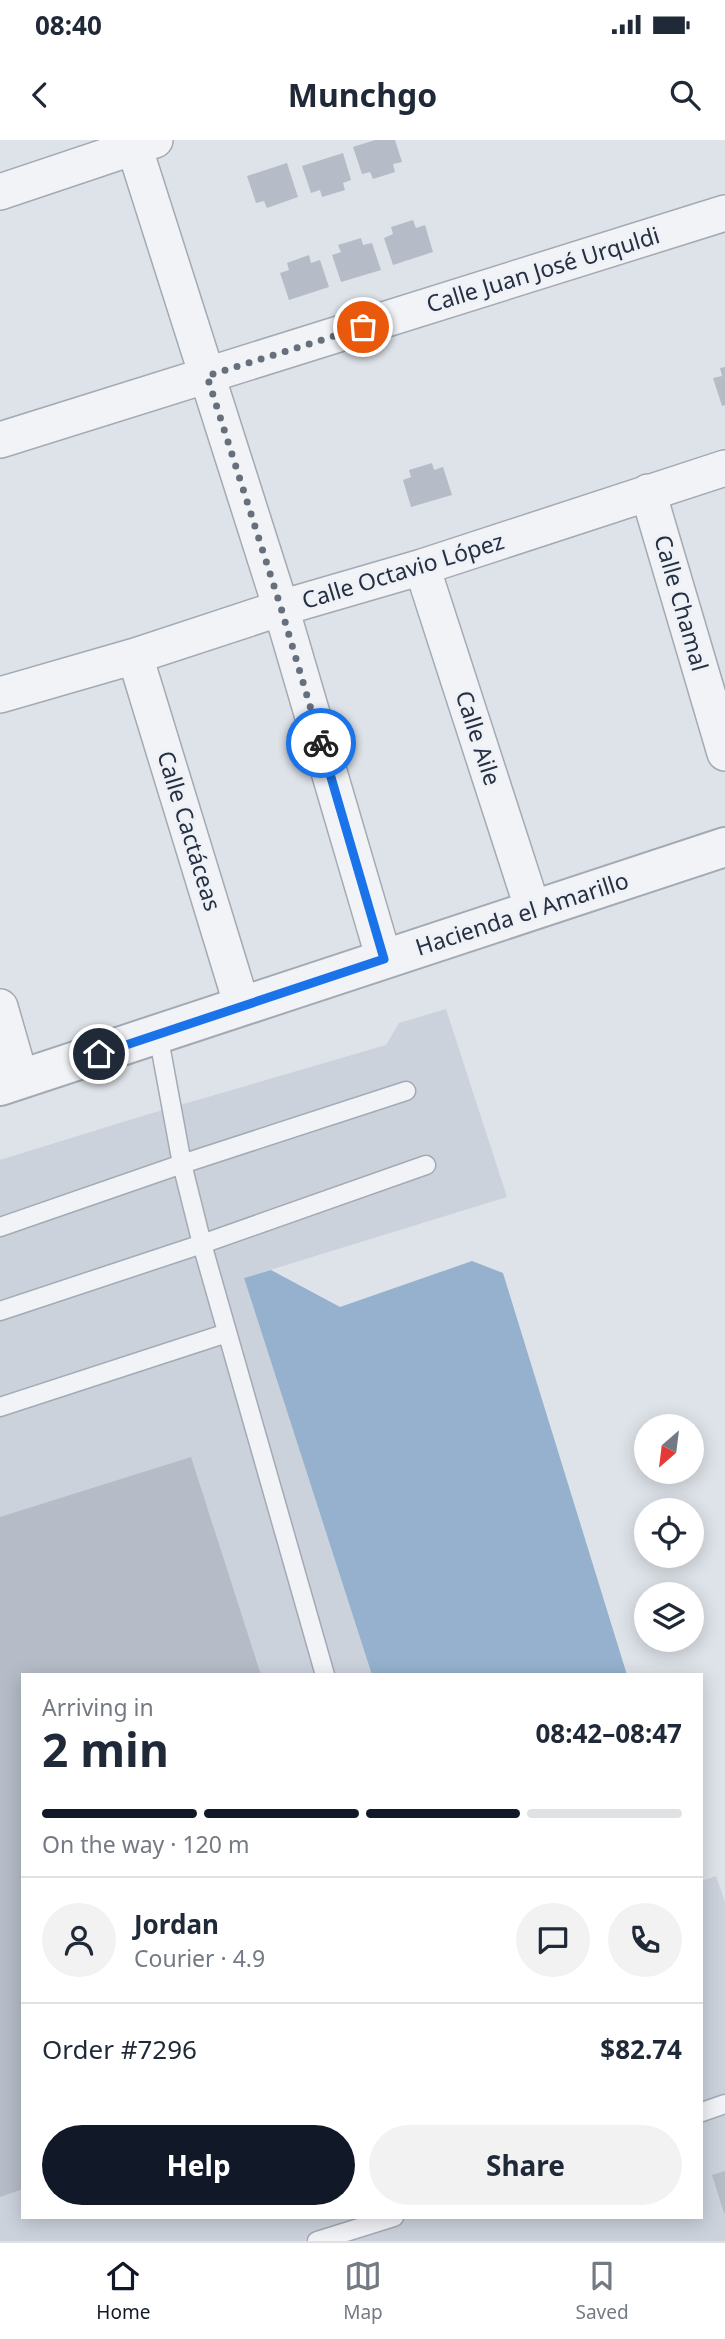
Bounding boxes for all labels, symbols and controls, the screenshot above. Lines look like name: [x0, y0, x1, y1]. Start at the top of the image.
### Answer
text: 08:40: [35, 7, 102, 43]
text: Munchgo: [288, 73, 437, 116]
icon: back: [21, 76, 59, 114]
icon: search: [666, 76, 704, 114]
street label: Calle Juan José Urquldi: [422, 218, 663, 320]
pin: [333, 297, 393, 357]
icon: bag: [344, 308, 382, 346]
street label: Calle Octavio López: [298, 524, 508, 616]
street label: Calle Chamal: [647, 531, 717, 675]
street label: Calle Aile: [449, 686, 509, 789]
courier: [286, 708, 356, 778]
icon: bike: [302, 724, 340, 762]
street label: Calle Cactáceas: [150, 747, 230, 915]
street label: Hacienda el Amarillo: [411, 863, 632, 963]
pin: [69, 1024, 129, 1084]
icon: home: [80, 1035, 118, 1073]
north arrow: [634, 1414, 704, 1484]
map controls: [634, 1414, 704, 1652]
button: locate: [634, 1498, 704, 1568]
button: layers: [634, 1582, 704, 1652]
text: Arriving in: [42, 1691, 154, 1723]
text: 08:42–08:47: [535, 1715, 682, 1751]
text: 2 min: [42, 1718, 169, 1780]
text: On the way · 120 m: [42, 1828, 249, 1860]
button: person: [42, 1903, 116, 1977]
button: chat: [516, 1903, 590, 1977]
button: phone: [608, 1903, 682, 1977]
text: Jordan: [134, 1906, 219, 1942]
text: Courier · 4.9: [134, 1942, 265, 1974]
text: Order #7296: [42, 2031, 197, 2067]
text: $82.74: [600, 2031, 682, 2067]
button: Help: [42, 2125, 355, 2205]
button: Share: [369, 2125, 682, 2205]
tab: Home: [96, 2257, 150, 2325]
tab: Map: [343, 2257, 383, 2325]
tab: Saved: [575, 2257, 629, 2325]

